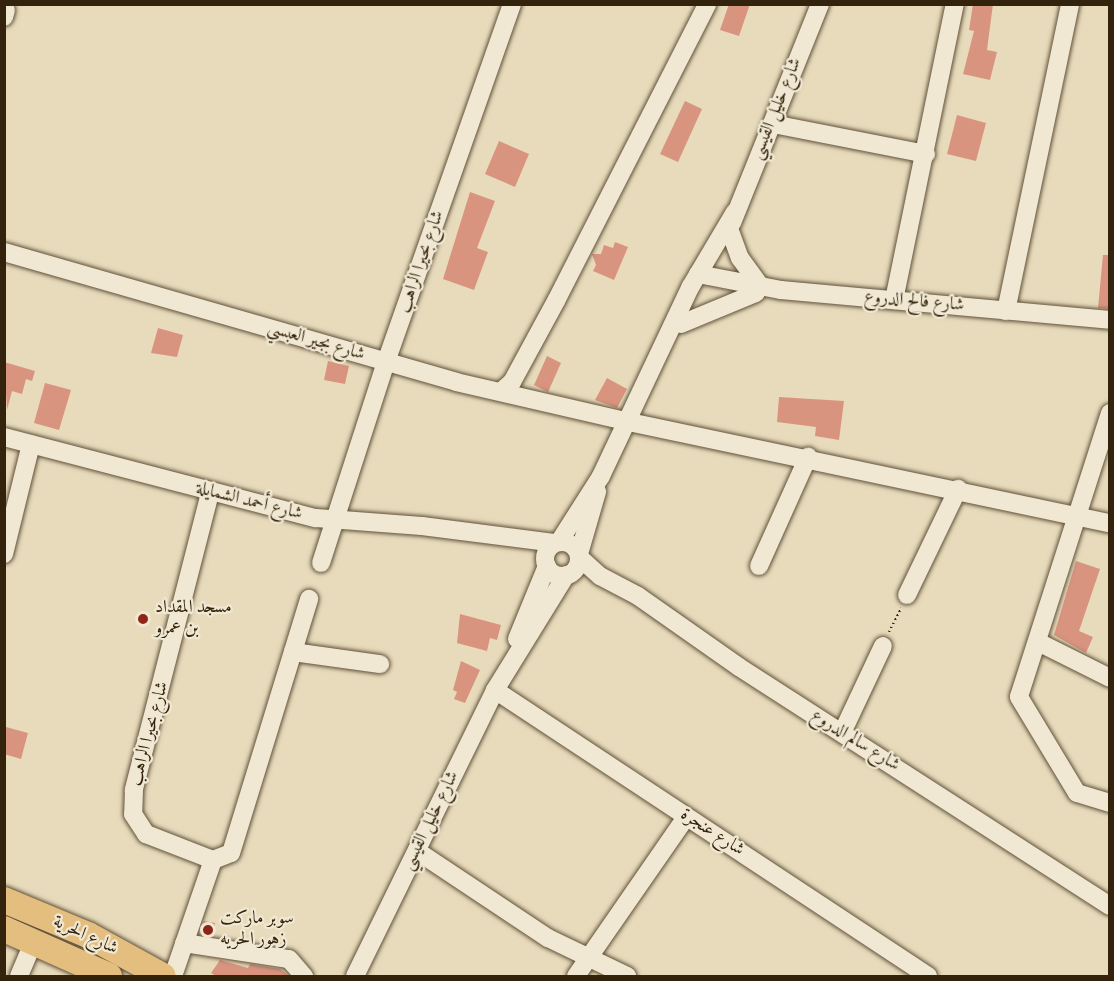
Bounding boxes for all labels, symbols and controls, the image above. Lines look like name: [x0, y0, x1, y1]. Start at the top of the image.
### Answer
street label: شارع خليل القيسي: [747, 55, 807, 163]
street label: شارع بحيرا الراهب: [394, 208, 450, 316]
street label: شارع فالح الدروع: [863, 287, 965, 317]
street label: شارع بجير العبسي: [265, 318, 367, 366]
street label: شارع أحمد الشمايلة: [194, 478, 304, 526]
place label: مسجد المقداد بن عمرو: [155, 598, 232, 640]
marker: مسجد المقداد بن عمرو: [136, 612, 150, 626]
street label: شارع بحيرا الراهب: [126, 679, 174, 789]
street label: شارع سالم الدروع: [807, 705, 903, 777]
street label: شارع خليل القيسي: [398, 768, 464, 874]
street label: شارع عنجرة: [676, 804, 748, 862]
place label: سوبر ماركت زهور الحريه: [220, 909, 294, 952]
street label: شارع الحرية: [49, 912, 121, 960]
marker: سوبر ماركت زهور الحريه: [201, 923, 215, 937]

